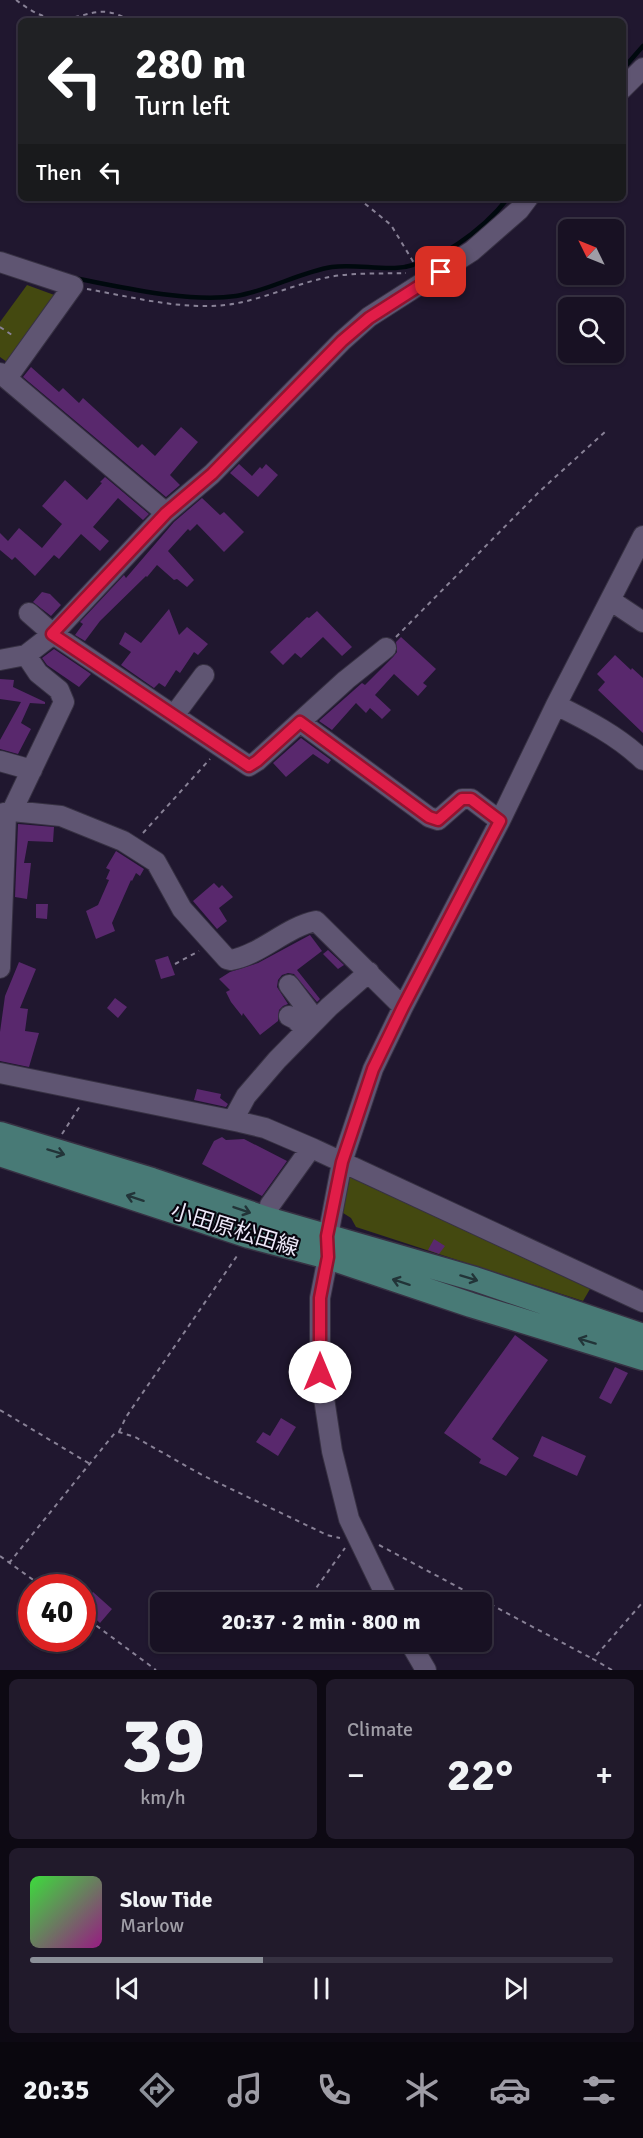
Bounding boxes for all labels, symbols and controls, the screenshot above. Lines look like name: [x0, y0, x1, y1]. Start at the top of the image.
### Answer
text: 280 m: [135, 39, 246, 90]
icon: left: [36, 42, 114, 120]
text: Turn left: [135, 90, 230, 123]
icon: left: [94, 156, 127, 189]
text: Then: [36, 159, 82, 186]
north arrow: [558, 219, 624, 285]
map controls: [558, 219, 624, 363]
pin: [415, 246, 466, 297]
icon: arrive: [424, 255, 457, 288]
button: search: [558, 297, 624, 363]
one-way arrow: [46, 1147, 65, 1158]
one-way arrow: [126, 1191, 145, 1202]
street label: 小田原松田線: [168, 1197, 302, 1262]
one-way arrow: [232, 1206, 251, 1217]
one-way arrow: [459, 1273, 478, 1284]
one-way arrow: [392, 1276, 411, 1287]
one-way arrow: [578, 1335, 597, 1346]
position arrow: [288, 1340, 352, 1404]
speed limit sign: 40: [18, 1574, 96, 1652]
text: 20:37 · 2 min · 800 m: [221, 1608, 421, 1635]
text: 39: [121, 1698, 205, 1794]
text: Climate: [347, 1717, 413, 1742]
text: 22°: [447, 1748, 513, 1803]
text: −: [347, 1755, 365, 1796]
text: +: [595, 1755, 613, 1796]
text: km/h: [140, 1785, 186, 1810]
text: Slow Tide: [120, 1886, 212, 1913]
text: Marlow: [120, 1913, 184, 1938]
icon: previous: [111, 1972, 144, 2005]
icon: pause: [305, 1972, 338, 2005]
icon: next: [499, 1972, 532, 2005]
icon: directions: [136, 2069, 178, 2111]
icon: music: [224, 2069, 266, 2111]
icon: phone: [313, 2069, 355, 2111]
icon: climate: [401, 2069, 443, 2111]
icon: car: [489, 2069, 531, 2111]
icon: filters: [578, 2069, 620, 2111]
text: 20:35: [23, 2074, 89, 2107]

